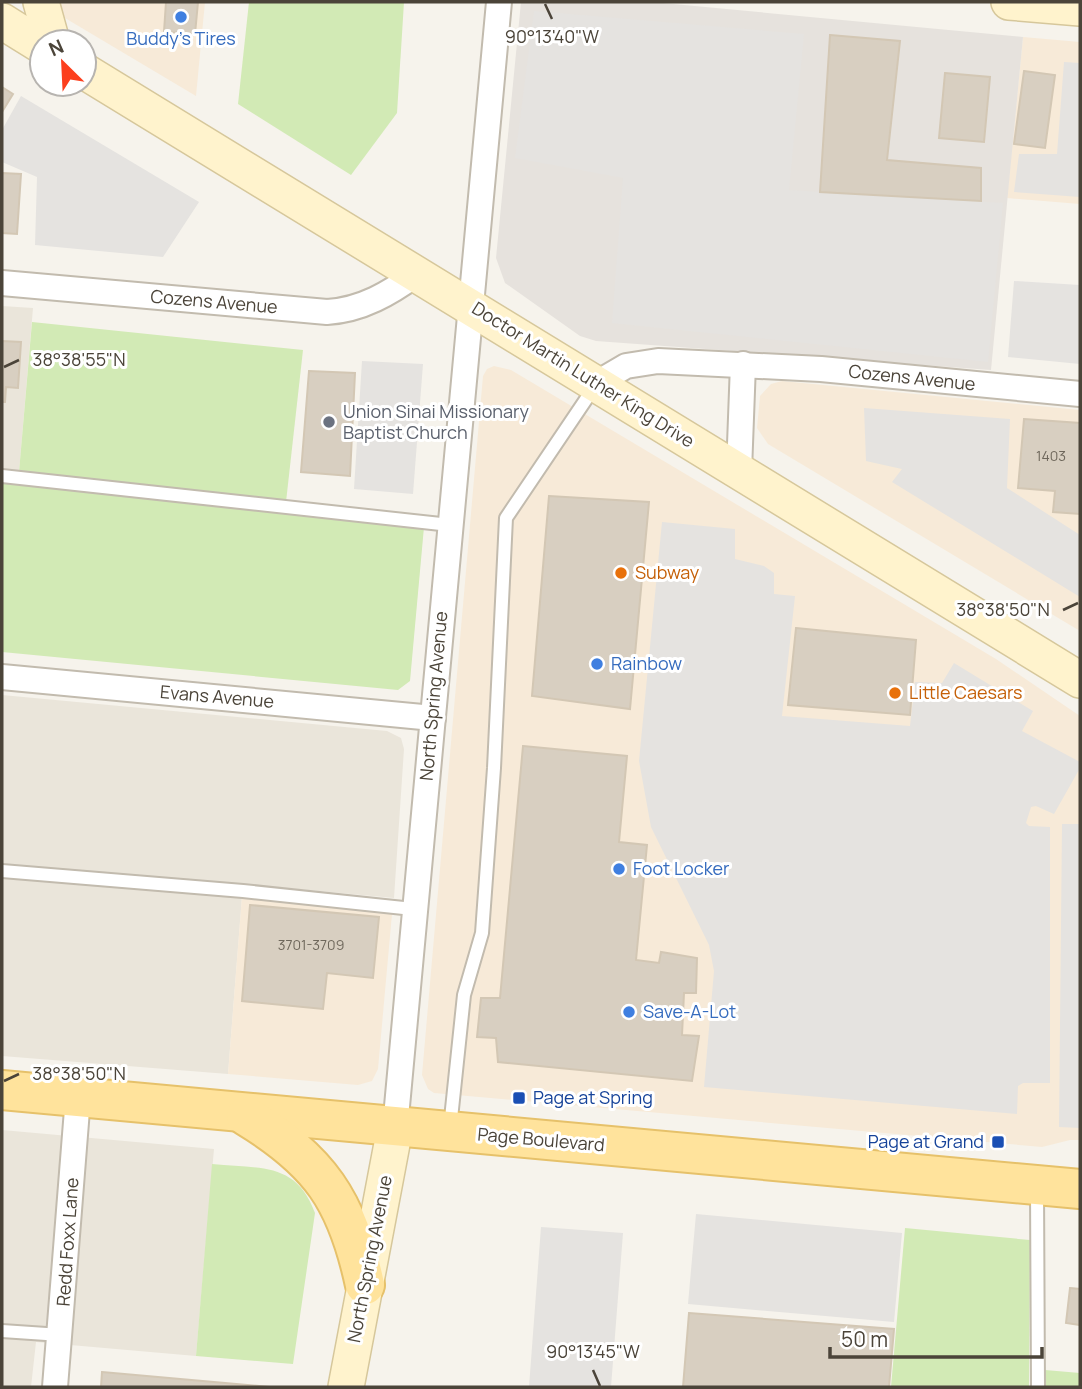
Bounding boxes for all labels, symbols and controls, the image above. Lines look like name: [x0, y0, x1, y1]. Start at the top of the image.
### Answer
marker: Buddy's Tires: [173, 9, 189, 25]
text: 90°13'40"W: [505, 24, 599, 48]
place label: Buddy's Tires: [126, 26, 236, 50]
north arrow: [28, 28, 98, 98]
text: N: [45, 33, 68, 62]
street label: Cozens Avenue: [149, 283, 279, 319]
street label: Doctor Martin Luther King Drive: [468, 296, 699, 453]
text: 38°38'55"N: [33, 347, 125, 371]
street label: Cozens Avenue: [847, 358, 977, 396]
place label: Union Sinai Missionary Baptist Church: [343, 399, 529, 444]
marker: Union Sinai Missionary Baptist Church: [321, 414, 337, 430]
house number: 1403: [1036, 446, 1066, 465]
place label: Subway: [635, 560, 700, 584]
marker: Subway: [613, 565, 629, 581]
text: 38°38'50"N: [956, 597, 1050, 621]
street label: North Spring Avenue: [414, 610, 452, 782]
place label: Rainbow: [611, 651, 682, 675]
marker: Rainbow: [589, 656, 605, 672]
street label: Evans Avenue: [159, 679, 275, 713]
place label: Little Caesars: [909, 680, 1023, 704]
marker: Little Caesars: [887, 685, 903, 701]
place label: Foot Locker: [633, 856, 730, 880]
marker: Foot Locker: [611, 861, 627, 877]
house number: 3701-3709: [278, 935, 344, 954]
place label: Save-A-Lot: [643, 999, 736, 1023]
marker: Save-A-Lot: [621, 1004, 637, 1020]
text: 38°38'50"N: [32, 1061, 126, 1085]
place label: Page at Spring: [533, 1085, 653, 1109]
marker: Page at Spring: [511, 1090, 527, 1106]
street label: Page Boulevard: [477, 1121, 606, 1157]
place label: Page at Grand: [868, 1129, 984, 1153]
marker: Page at Grand: [990, 1134, 1006, 1150]
street label: North Spring Avenue: [341, 1173, 397, 1345]
street label: Redd Foxx Lane: [51, 1177, 83, 1307]
scale bar: [830, 1316, 1042, 1360]
text: 50 m: [841, 1325, 888, 1353]
text: 90°13'45"W: [546, 1339, 640, 1363]

